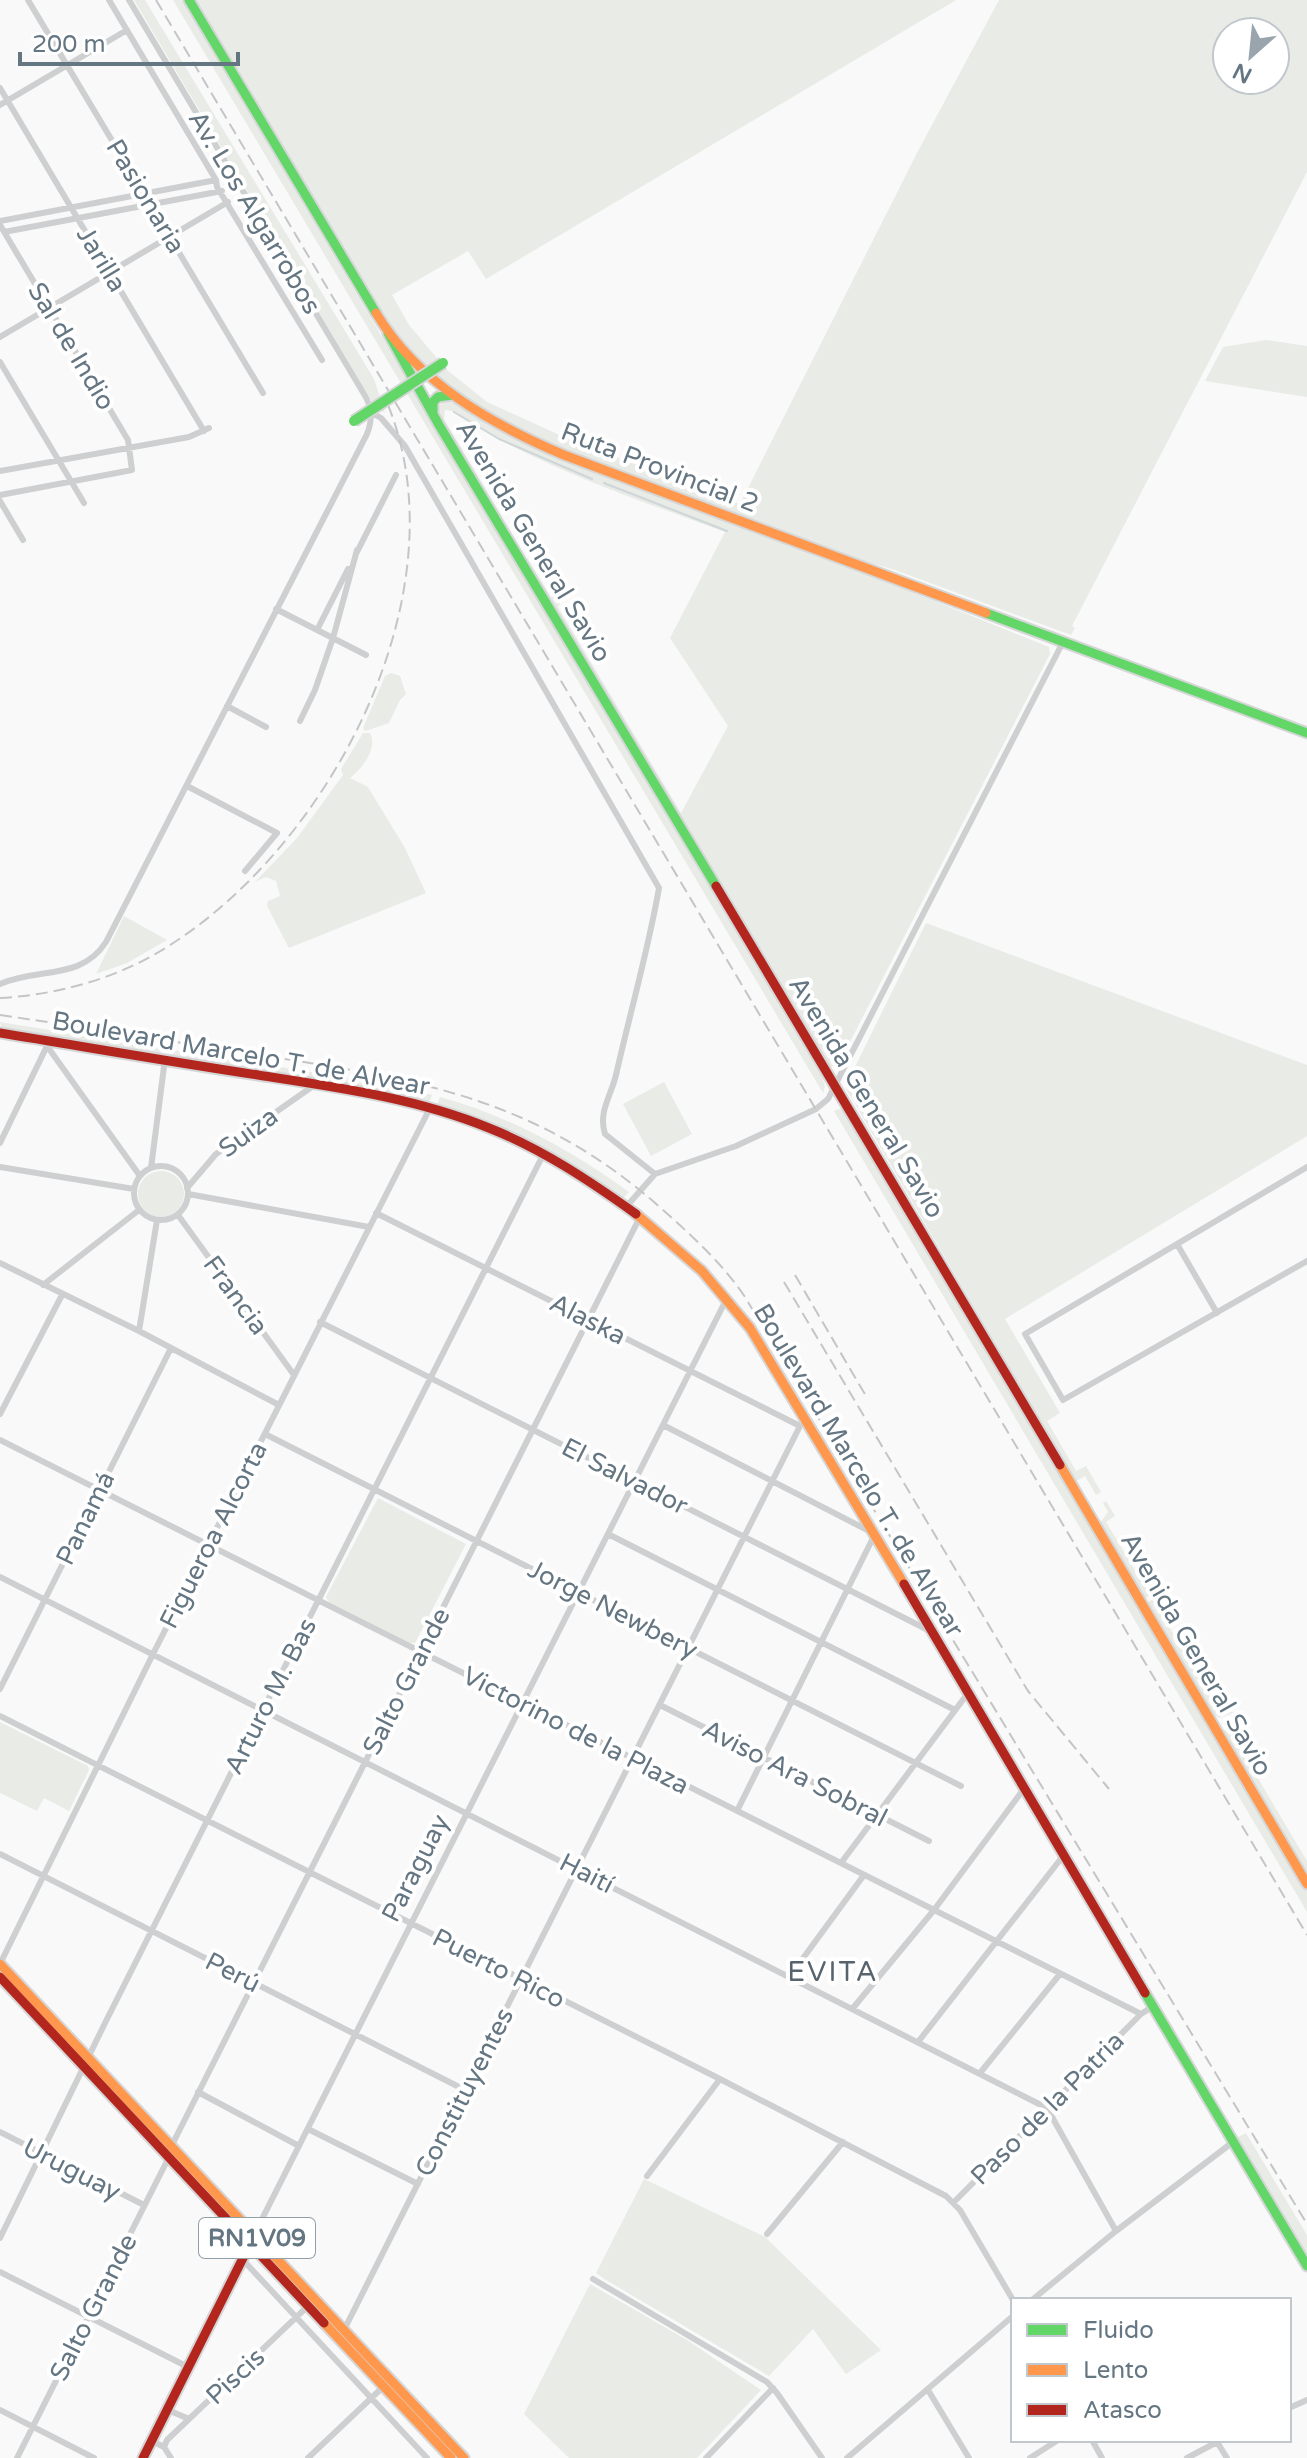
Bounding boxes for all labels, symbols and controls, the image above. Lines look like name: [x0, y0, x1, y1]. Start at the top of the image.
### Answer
scale bar: [20, 16, 238, 66]
north arrow: [1211, 16, 1291, 96]
text: 200 m: [32, 30, 106, 59]
text: N: [1229, 57, 1256, 89]
street label: Av. Los Algarrobos: [182, 105, 327, 319]
street label: Pasionaria: [99, 134, 192, 259]
street label: Jarilla: [70, 221, 133, 298]
street label: Sal de Indio: [21, 277, 122, 416]
street label: Avenida General Savio: [449, 415, 618, 668]
street label: Ruta Provincial 2: [557, 416, 763, 519]
street label: Avenida General Savio: [782, 971, 951, 1224]
street label: Boulevard Marcelo T. de Alvear: [50, 1005, 432, 1102]
street label: Suiza: [213, 1101, 284, 1164]
street label: Francia: [196, 1250, 275, 1341]
street label: Alaska: [545, 1287, 631, 1352]
street label: Boulevard Marcelo T. de Alvear: [747, 1298, 970, 1642]
street label: El Salvador: [557, 1431, 693, 1521]
street label: Figueroa Alcorta: [153, 1437, 274, 1634]
street label: Panamá: [50, 1466, 121, 1570]
street label: Avenida General Savio: [1114, 1527, 1279, 1782]
street label: Jorge Newbery: [523, 1553, 703, 1666]
street label: Salto Grande: [356, 1603, 457, 1760]
street label: Arturo M. Bas: [218, 1613, 323, 1779]
street label: Victorino de la Plaza: [457, 1660, 694, 1801]
street label: Aviso Ara Sobral: [697, 1713, 893, 1833]
street label: Paraguay: [375, 1809, 456, 1927]
street label: Haití: [554, 1847, 619, 1900]
street label: Puerto Rico: [427, 1922, 570, 2015]
street label: Perú: [200, 1946, 265, 1999]
district label: EVITA: [787, 1955, 879, 1989]
street label: Constituyentes: [409, 2003, 520, 2182]
street label: Paso de la Patria: [964, 2025, 1131, 2192]
street label: Uruguay: [18, 2132, 126, 2207]
road number: RN1V09: [199, 2218, 315, 2258]
street label: Salto Grande: [43, 2229, 144, 2386]
legend: [1011, 2298, 1291, 2442]
text: Fluido: [1083, 2316, 1154, 2345]
street label: Piscis: [200, 2341, 271, 2411]
text: Lento: [1083, 2356, 1148, 2385]
text: Atasco: [1083, 2396, 1162, 2425]

